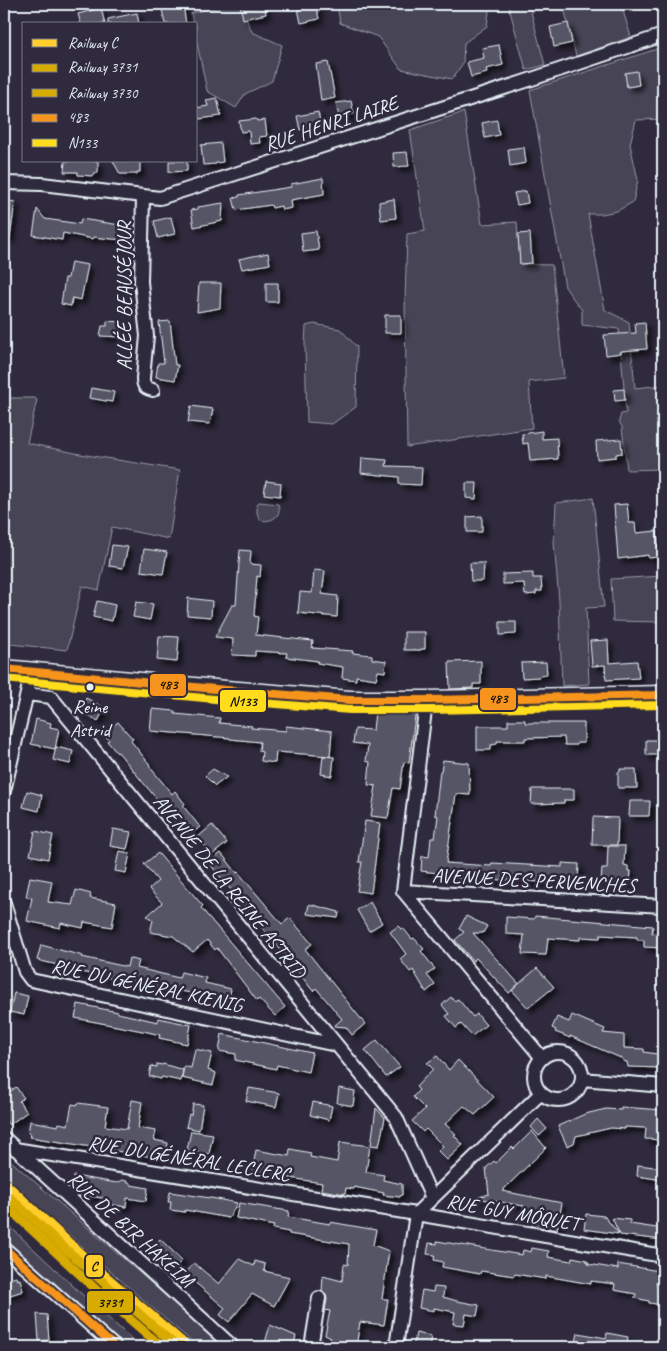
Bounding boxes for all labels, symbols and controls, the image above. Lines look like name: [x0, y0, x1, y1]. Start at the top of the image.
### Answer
legend: [22, 22, 198, 162]
text: Railway C: [68, 34, 119, 53]
text: Railway 3731: [68, 58, 139, 77]
text: Railway 3730: [68, 84, 139, 103]
street label: RUE HENRI LAIRE: [261, 89, 403, 157]
text: 483: [68, 108, 90, 127]
text: N133: [68, 134, 98, 153]
street label: ALLÉE BEAUSÉJOUR: [112, 220, 137, 370]
line badge: 483: [149, 673, 187, 697]
text: 483: [159, 676, 179, 693]
marker: Reine Astrid: [85, 682, 95, 692]
line badge: 483: [479, 687, 517, 711]
line badge: N133: [219, 689, 267, 713]
text: 483: [489, 690, 509, 707]
text: N133: [229, 693, 258, 710]
place label: Reine Astrid: [70, 695, 114, 742]
street label: AVENUE DE LA REINE ASTRID: [148, 789, 312, 984]
street label: AVENUE DES PERVENCHES: [431, 863, 639, 898]
street label: RUE DU GÉNÉRAL KŒNIG: [49, 953, 247, 1018]
street label: RUE DU GÉNÉRAL LECLERC: [86, 1130, 294, 1187]
street label: RUE DE BIR HAKEIM: [62, 1166, 200, 1294]
street label: RUE GUY MÔQUET: [445, 1189, 586, 1237]
line badge: C: [85, 1254, 104, 1278]
text: C: [91, 1258, 100, 1275]
line badge: 3731: [86, 1290, 134, 1314]
text: 3731: [97, 1294, 124, 1311]

